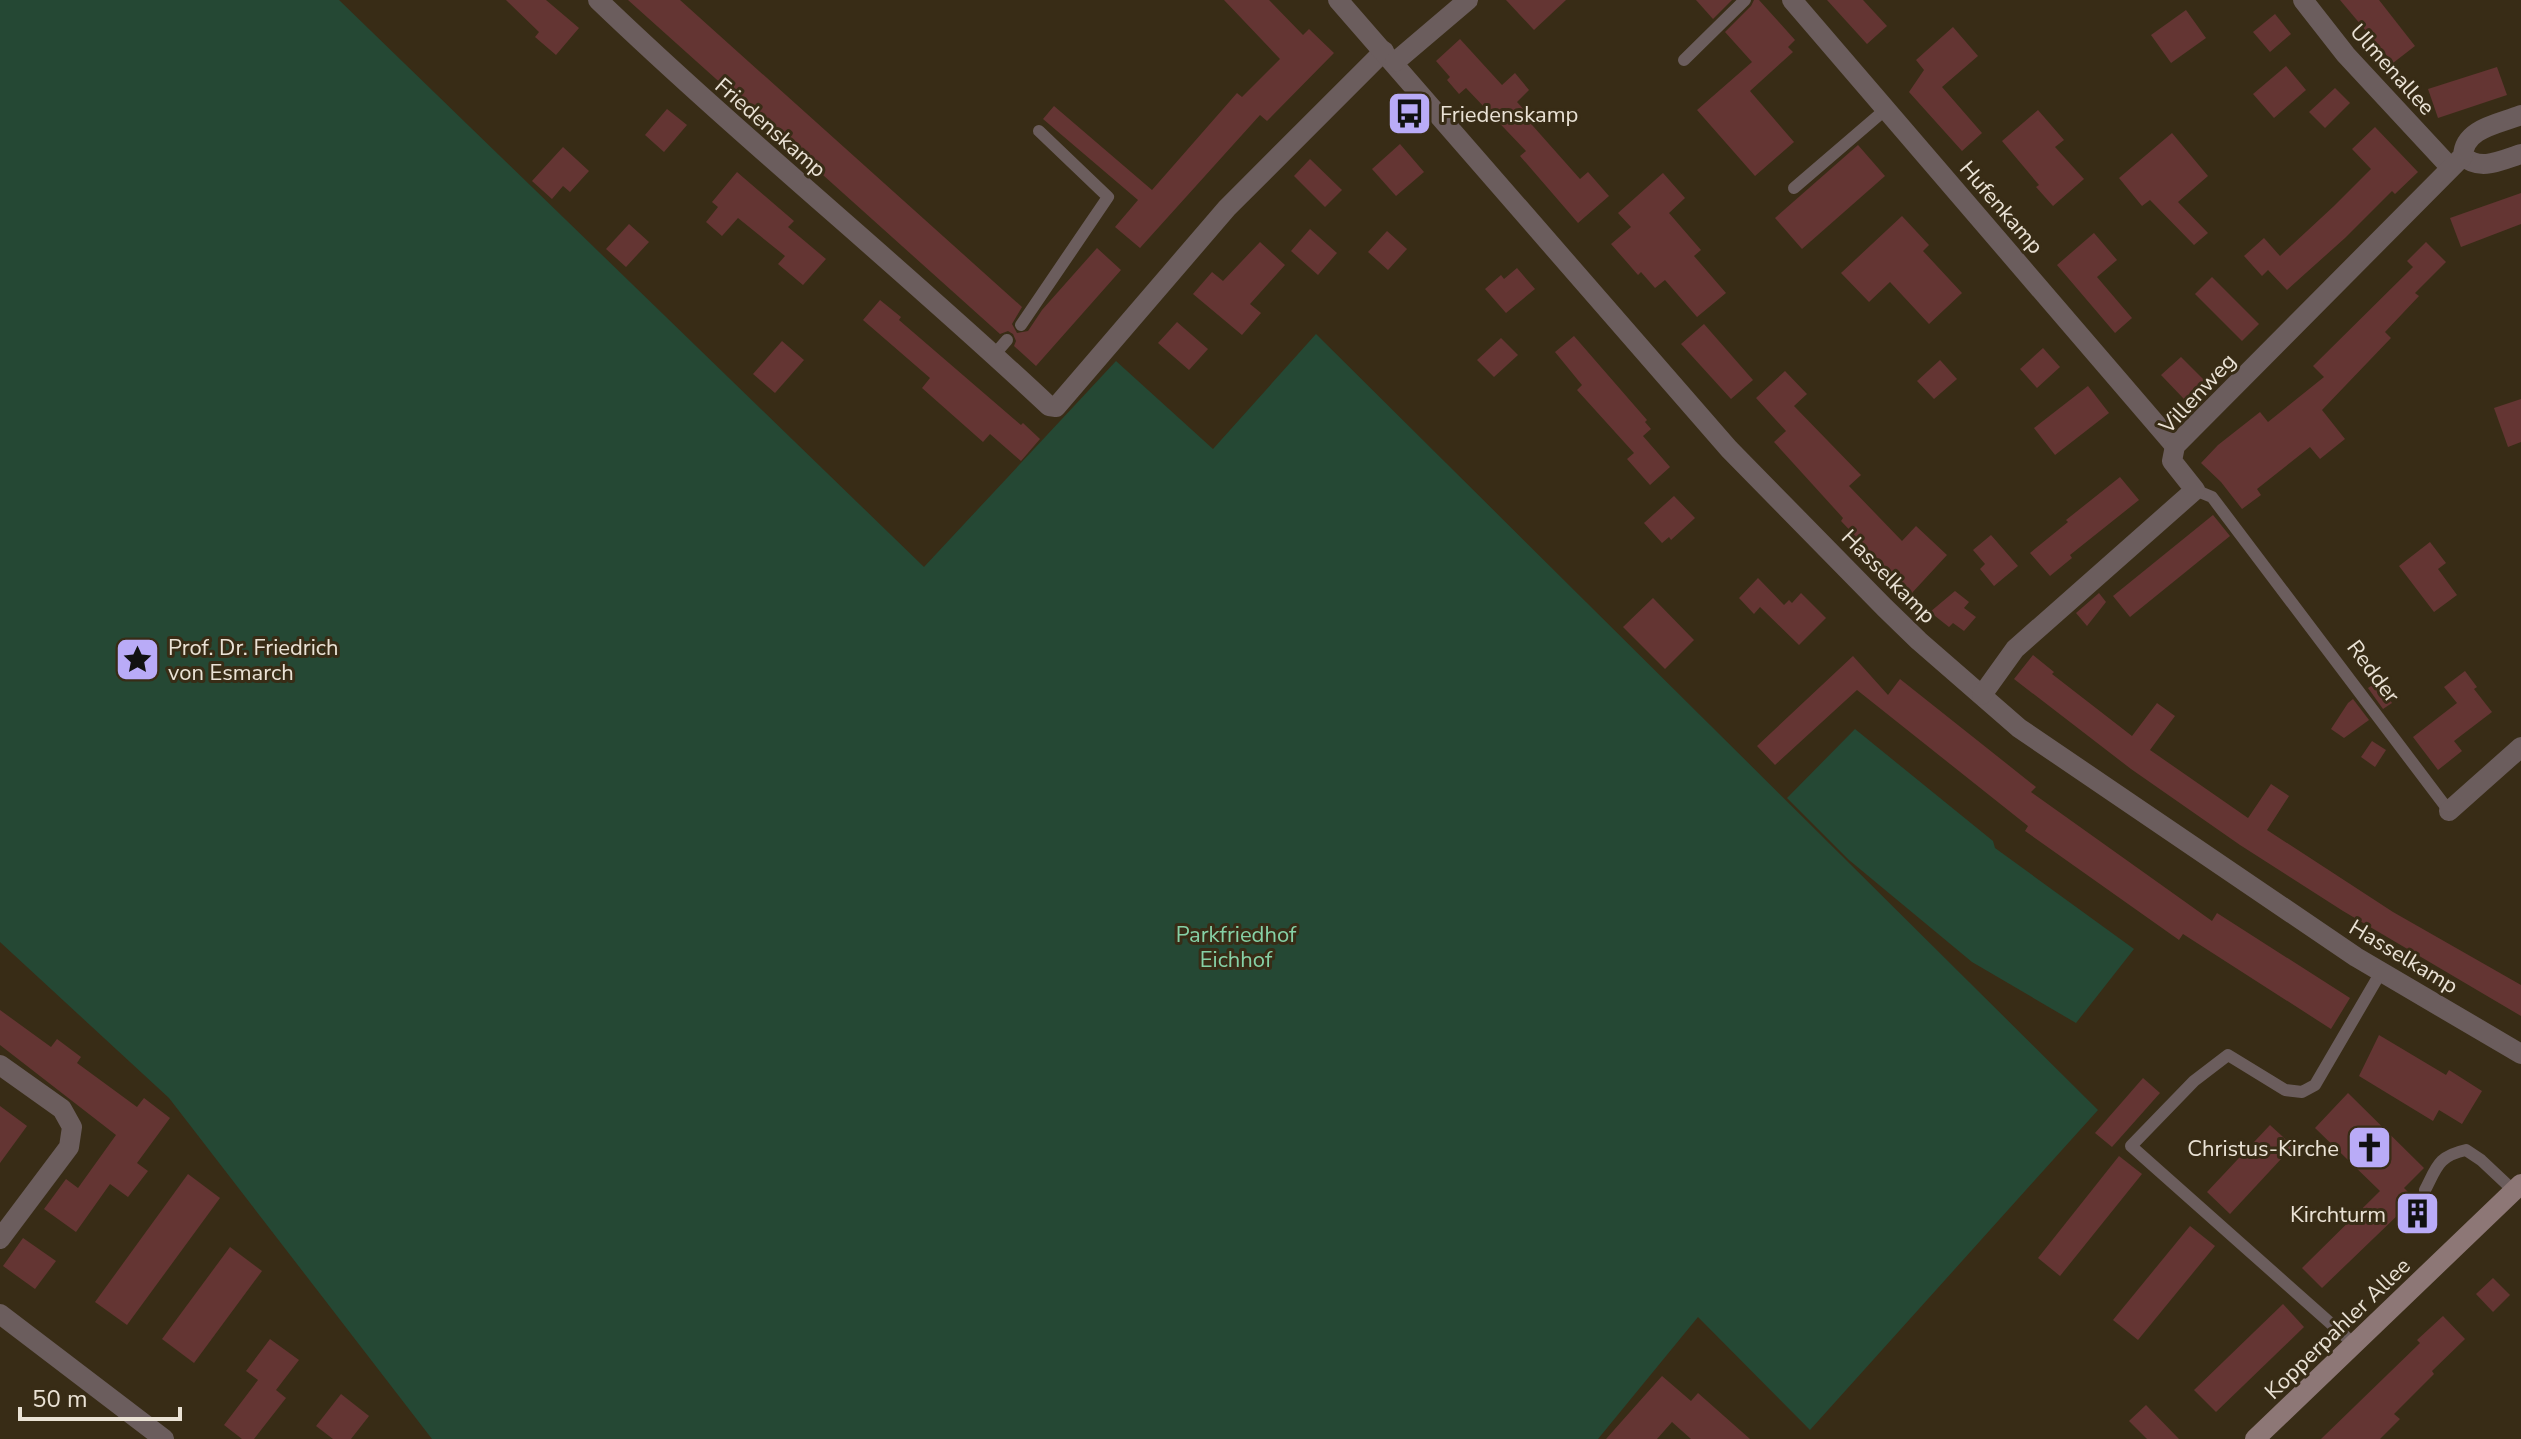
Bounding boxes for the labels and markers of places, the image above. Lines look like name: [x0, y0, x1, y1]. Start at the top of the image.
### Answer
bus stop icon: Friedenskamp: [1385, 90, 1433, 138]
place label: Friedenskamp: [1440, 100, 1578, 130]
place label: Prof. Dr. Friedrich von Esmarch: [168, 633, 338, 688]
place icon: Prof. Dr. Friedrich von Esmarch: [113, 636, 161, 684]
church icon: Christus-Kirche: [2346, 1124, 2394, 1172]
place label: Christus-Kirche: [2187, 1134, 2339, 1164]
building icon: Kirchturm: [2393, 1190, 2441, 1238]
place label: Kirchturm: [2290, 1200, 2386, 1230]

